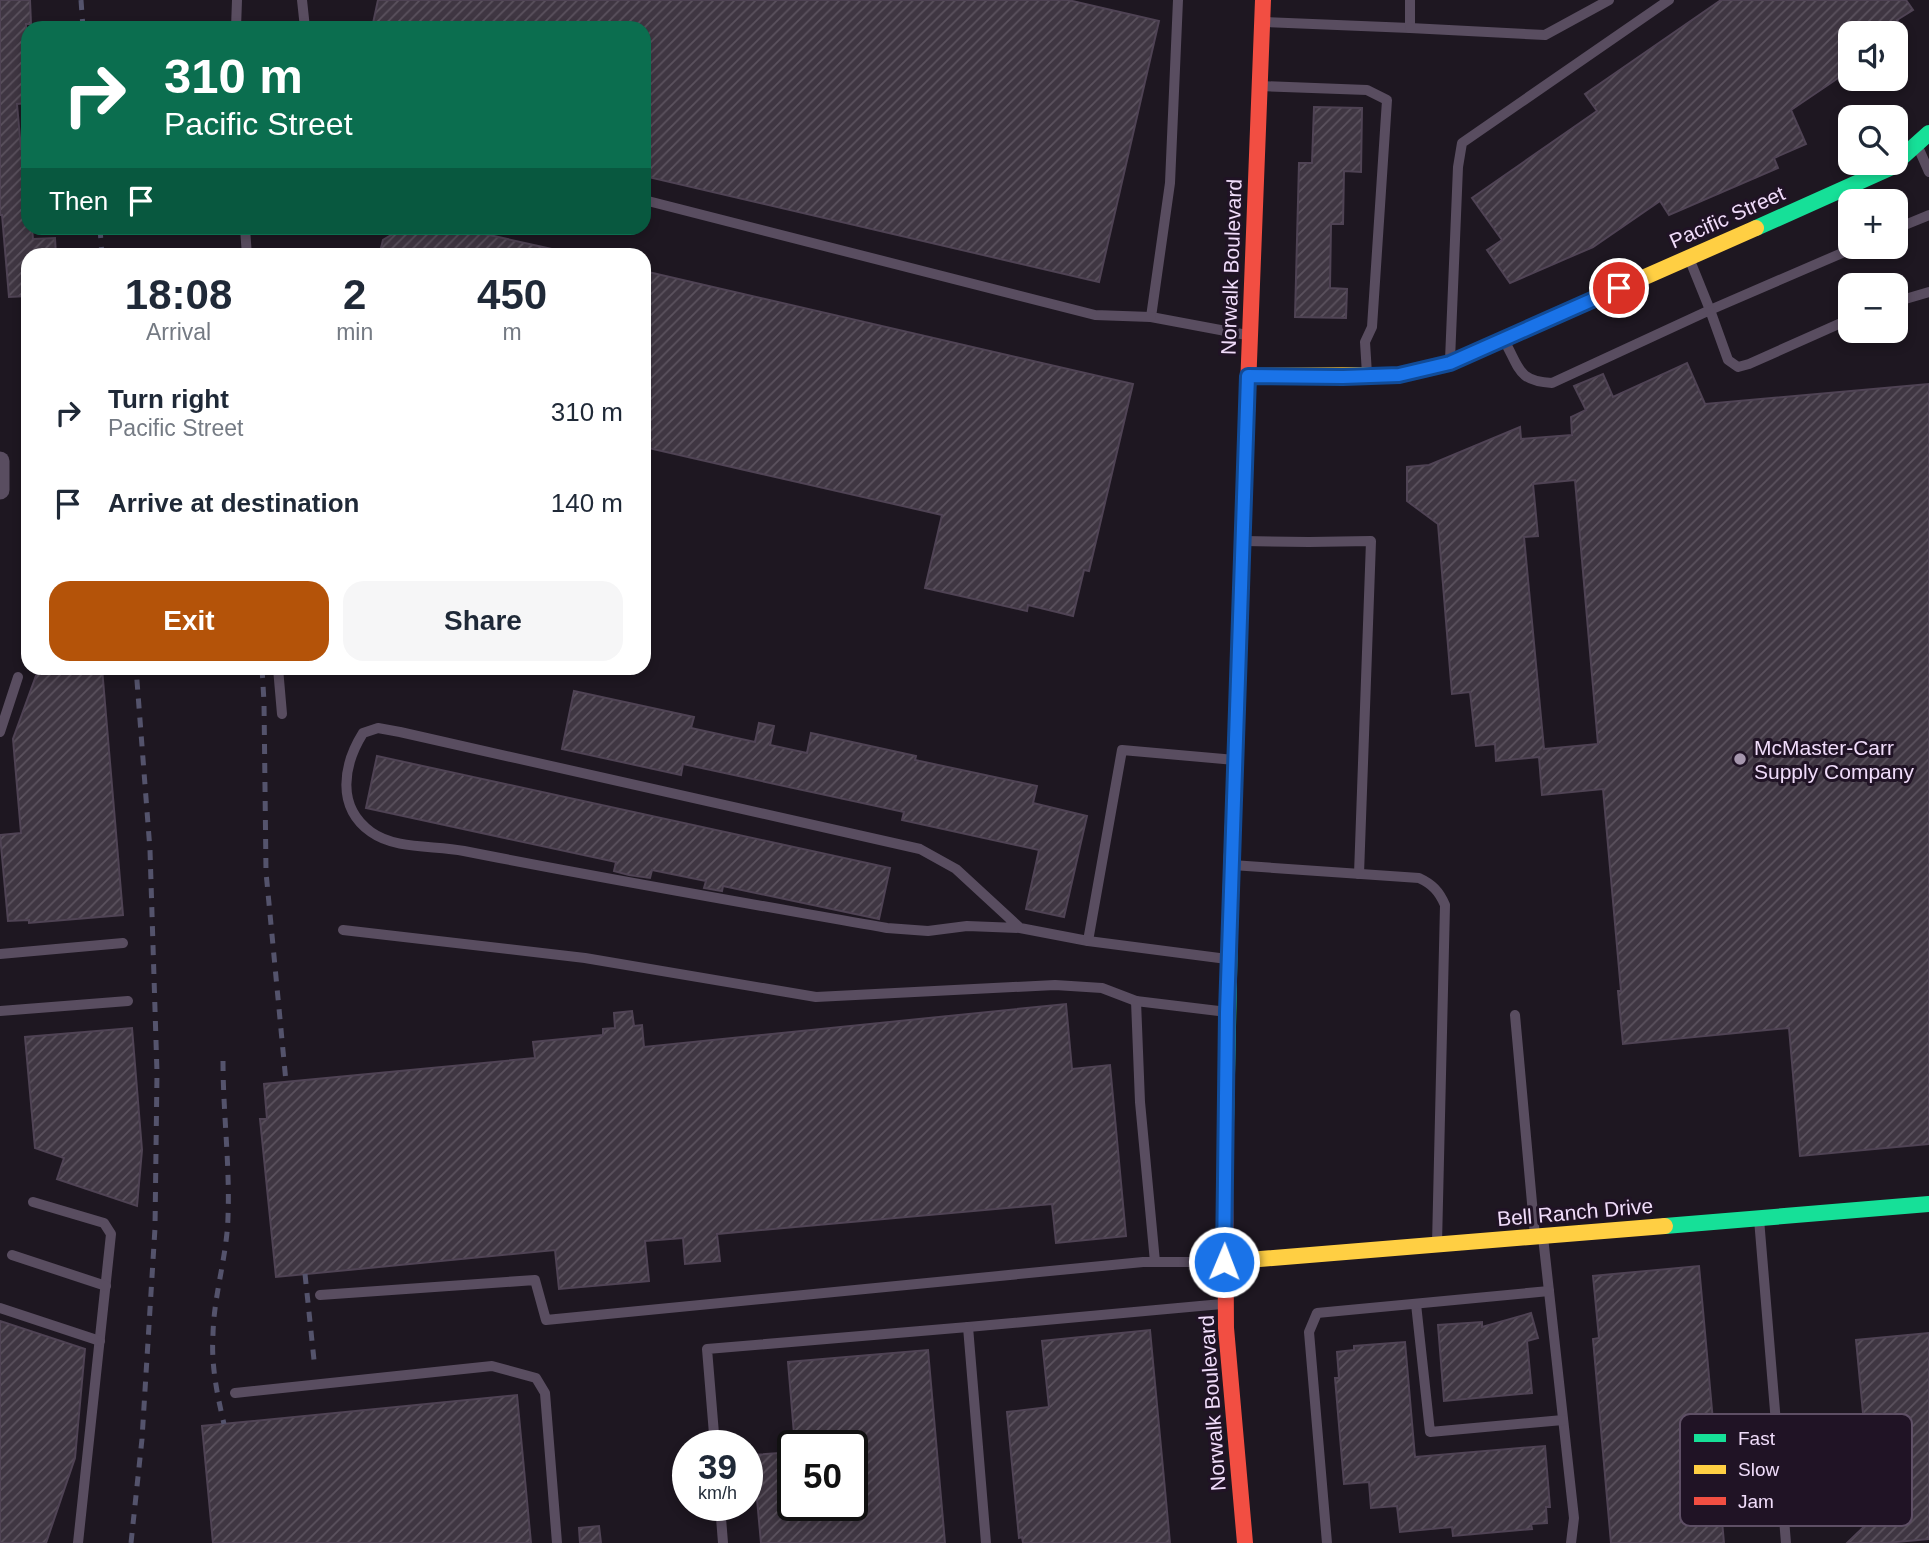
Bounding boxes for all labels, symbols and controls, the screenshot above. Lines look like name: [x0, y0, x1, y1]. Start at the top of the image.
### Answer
map controls: [1838, 21, 1908, 343]
button: sound: [1838, 21, 1908, 91]
icon: right: [49, 49, 140, 140]
text: 310 m: [164, 49, 303, 103]
button: search: [1838, 105, 1908, 175]
text: Pacific Street: [164, 106, 353, 142]
street label: Norwalk Boulevard: [1216, 179, 1246, 355]
street label: Pacific Street: [1666, 181, 1788, 253]
icon: arrive: [122, 182, 160, 220]
text: Then: [49, 186, 108, 216]
button: +: [1838, 189, 1908, 259]
pin: [1589, 258, 1649, 318]
icon: arrive: [1600, 269, 1638, 307]
text: 18:08: [125, 271, 232, 318]
text: 2: [343, 271, 366, 318]
text: 450: [477, 271, 547, 318]
button: −: [1838, 273, 1908, 343]
text: Arrival: [146, 319, 211, 345]
text: min: [336, 319, 373, 345]
text: m: [503, 319, 522, 345]
text: Turn right: [108, 384, 229, 414]
icon: right: [49, 394, 87, 432]
text: 310 m: [551, 397, 623, 427]
text: Pacific Street: [108, 415, 244, 441]
icon: arrive: [49, 485, 87, 523]
text: Arrive at destination: [108, 488, 359, 518]
text: 140 m: [551, 488, 623, 518]
button: Exit: [49, 581, 329, 661]
button: Share: [343, 581, 623, 661]
place label: McMaster-Carr Supply Company: [1754, 736, 1914, 783]
marker: McMaster-Carr Supply Company: [1732, 751, 1748, 767]
street label: Bell Ranch Drive: [1496, 1194, 1654, 1230]
position arrow: [1187, 1225, 1261, 1299]
street label: Norwalk Boulevard: [1194, 1314, 1230, 1492]
legend: [1680, 1414, 1912, 1526]
text: Fast: [1738, 1428, 1776, 1449]
speed limit sign: 50: [777, 1430, 868, 1521]
text: 39: [698, 1447, 737, 1486]
text: Slow: [1738, 1459, 1779, 1480]
text: km/h: [698, 1483, 737, 1503]
text: Jam: [1738, 1491, 1774, 1512]

